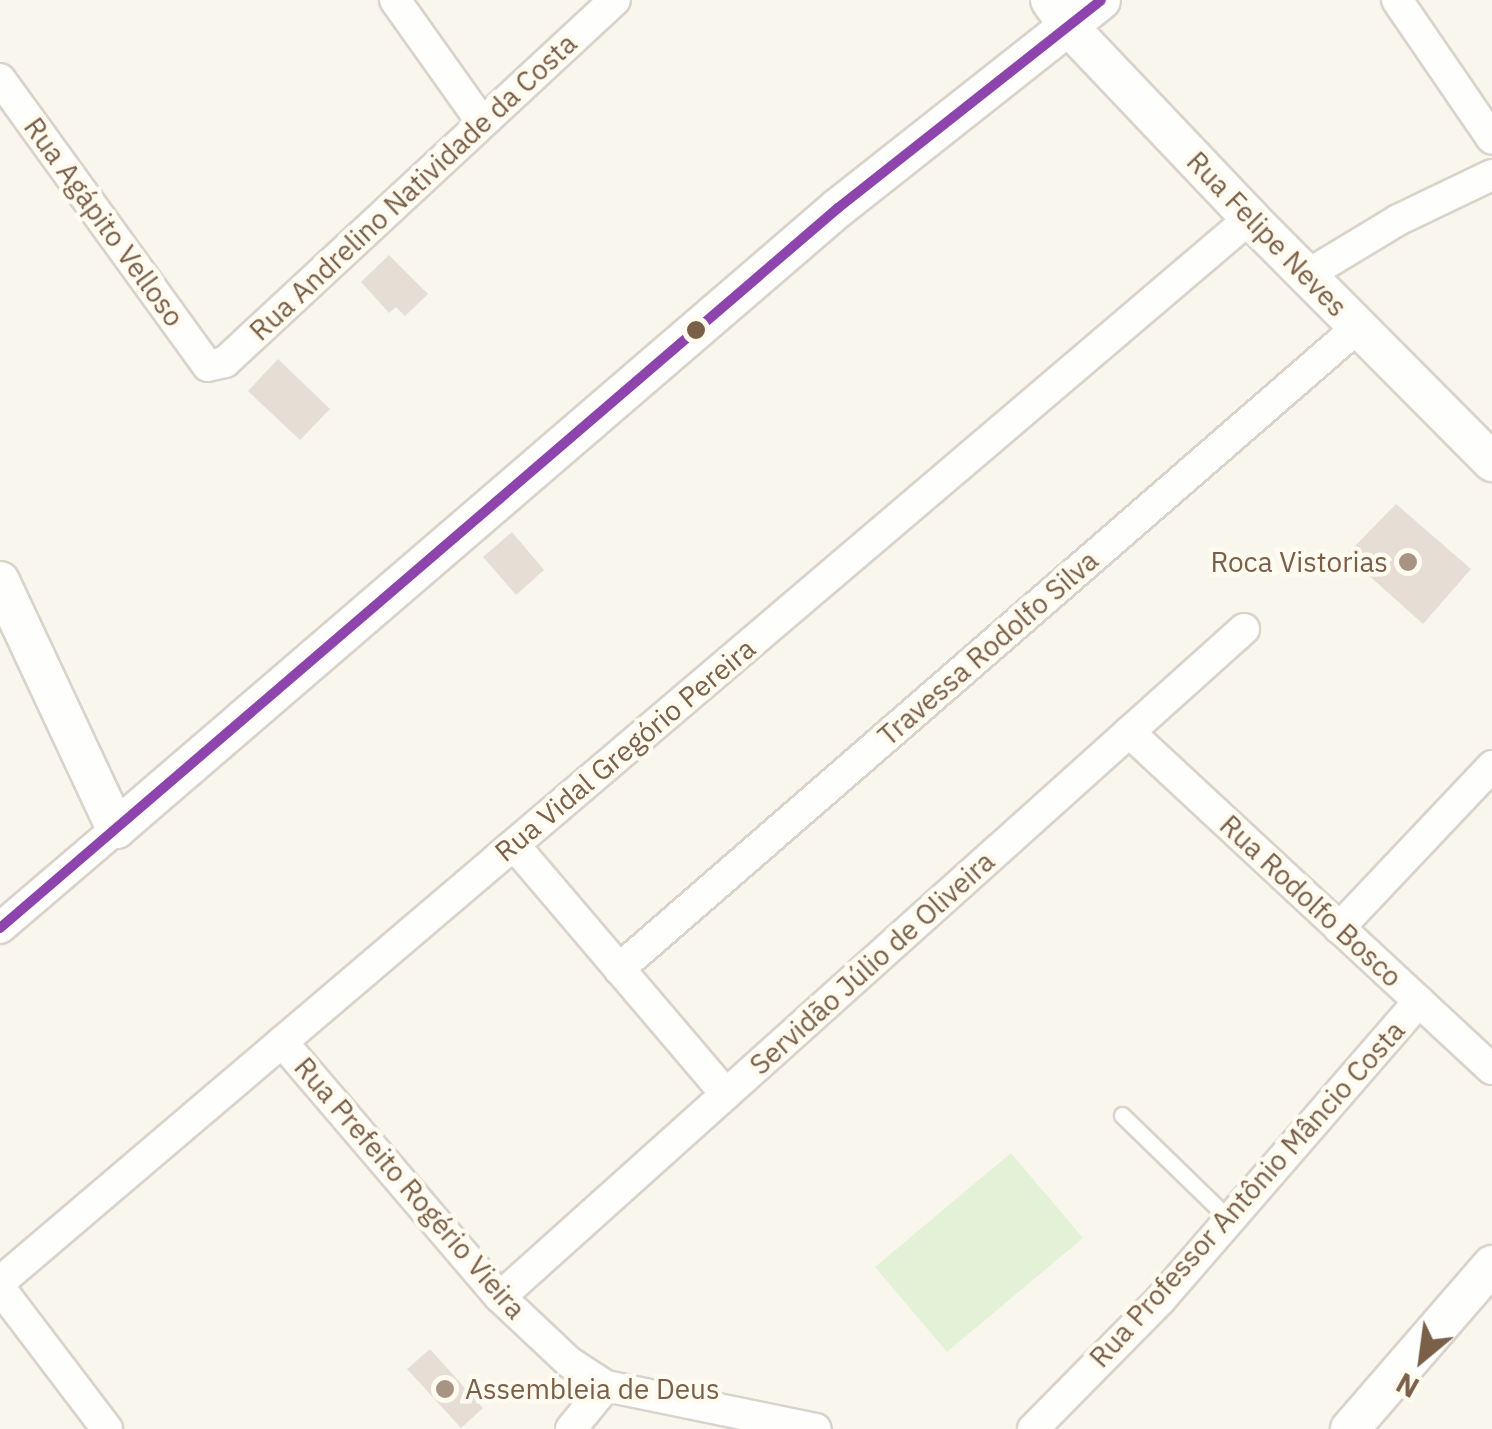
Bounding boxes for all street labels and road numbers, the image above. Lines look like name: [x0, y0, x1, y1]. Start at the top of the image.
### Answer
street label: Rua Andrelino Natividade da Costa: [243, 27, 583, 347]
street label: Rua Agápito Velloso: [17, 111, 191, 333]
street label: Rua Felipe Neves: [1180, 145, 1354, 323]
street label: Travessa Rodolfo Silva: [871, 543, 1105, 753]
street label: Rua Vidal Gregório Pereira: [488, 631, 762, 869]
street label: Rua Rodolfo Bosco: [1213, 808, 1409, 994]
street label: Servidão Júlio de Oliveira: [743, 844, 1001, 1082]
street label: Rua Professor Antônio Mâncio Costa: [1082, 1014, 1412, 1374]
street label: Rua Prefeito Rogério Vieira: [287, 1050, 533, 1326]

